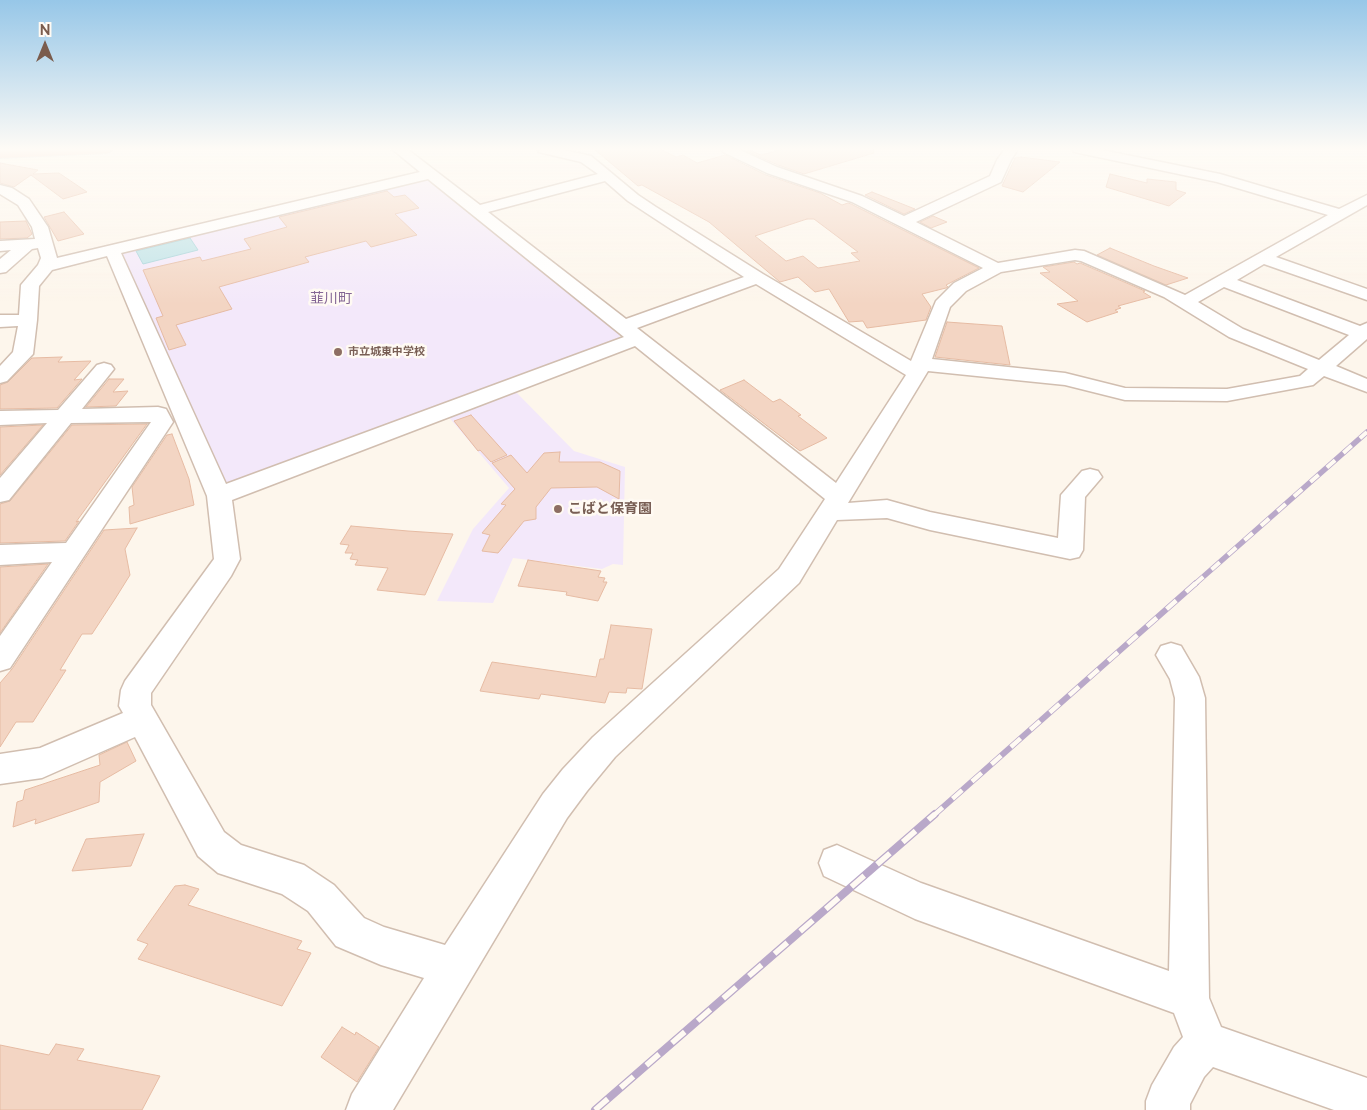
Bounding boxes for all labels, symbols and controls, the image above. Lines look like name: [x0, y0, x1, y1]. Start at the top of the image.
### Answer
north arrow: [20, 20, 70, 70]
text: N: [40, 22, 50, 38]
district label: 韮川町: [310, 291, 352, 307]
place label: 市立城東中学校: [348, 345, 425, 359]
marker: 市立城東中学校: [332, 346, 344, 358]
place label: こばと保育園: [568, 501, 652, 517]
marker: こばと保育園: [552, 503, 564, 515]

